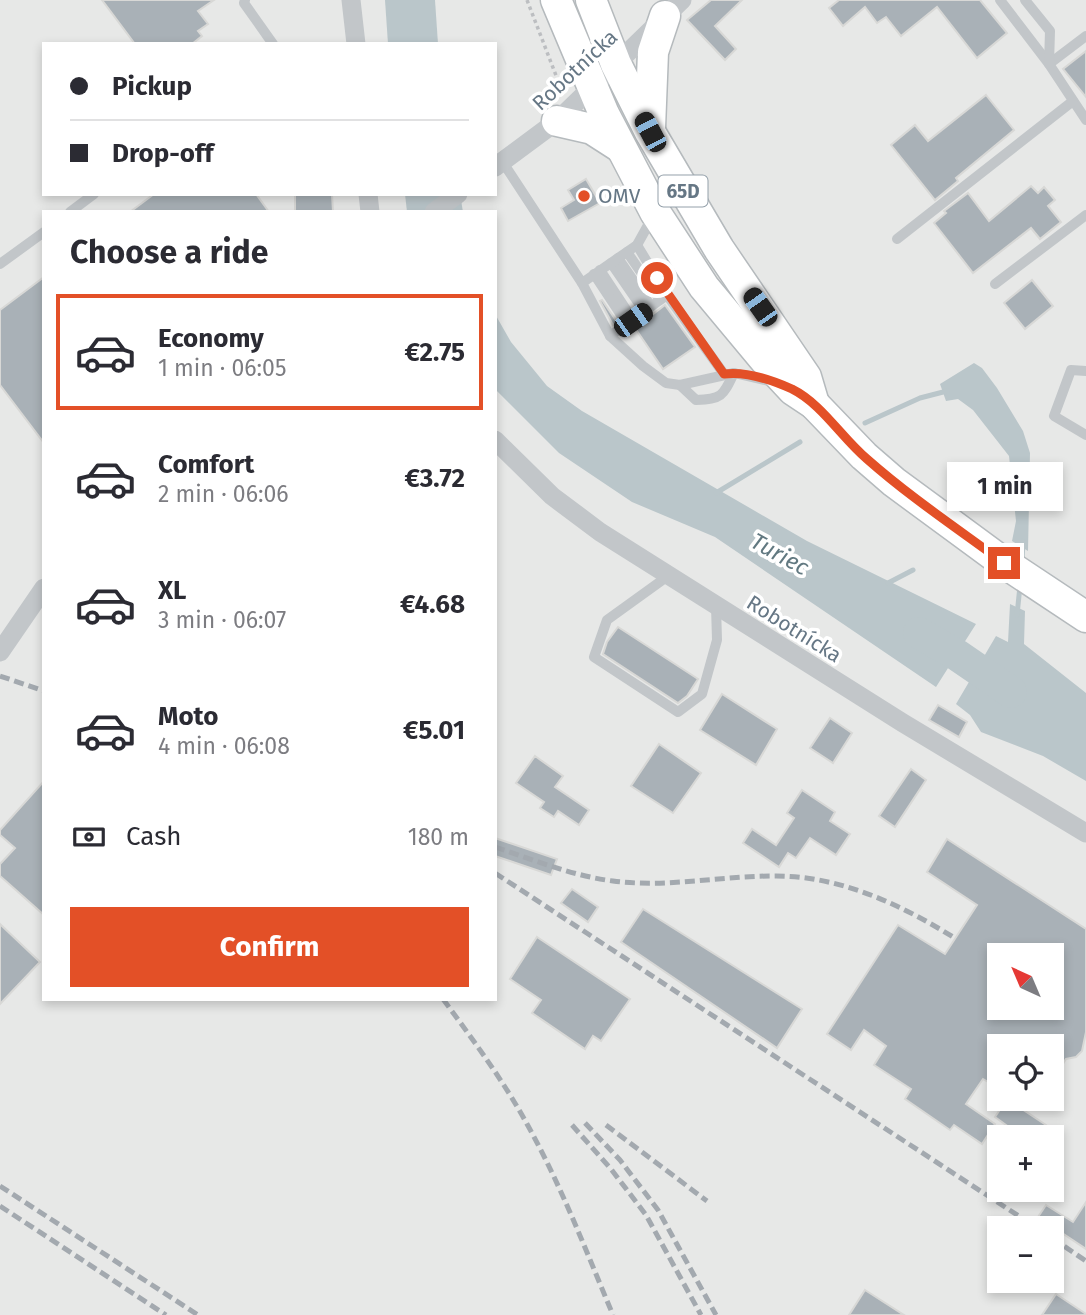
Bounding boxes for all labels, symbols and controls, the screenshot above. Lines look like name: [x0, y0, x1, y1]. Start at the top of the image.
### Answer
street label: Robotnícka: [527, 24, 623, 116]
text: Pickup: [112, 71, 192, 102]
car: [631, 109, 670, 155]
text: Drop-off: [112, 138, 214, 169]
road number: 65D: [658, 176, 708, 206]
place label: OMV: [598, 183, 641, 209]
marker: OMV: [576, 188, 592, 204]
text: Choose a ride: [70, 233, 268, 271]
route start: [641, 262, 673, 294]
car: [740, 284, 781, 330]
car: [610, 299, 657, 341]
icon: car: [74, 321, 137, 384]
text: Economy: [158, 323, 264, 354]
text: €2.75: [404, 337, 465, 368]
text: 1 min · 06:05: [158, 354, 286, 382]
icon: car: [74, 447, 137, 510]
text: Comfort: [158, 449, 254, 480]
callout: 1 min: [946, 462, 1062, 510]
text: €3.72: [404, 463, 465, 494]
text: 1 min: [977, 472, 1033, 500]
text: 2 min · 06:06: [158, 480, 289, 508]
water label: Turiec: [746, 527, 814, 581]
route end: [988, 547, 1020, 579]
icon: car: [74, 573, 137, 636]
text: XL: [158, 575, 186, 606]
text: €4.68: [400, 589, 465, 620]
street label: Robotnícka: [742, 590, 846, 668]
text: 3 min · 06:07: [158, 606, 286, 634]
icon: car: [74, 699, 137, 762]
text: Moto: [158, 701, 218, 732]
text: €5.01: [403, 715, 465, 746]
text: 4 min · 06:08: [158, 732, 290, 760]
icon: cash: [70, 818, 108, 856]
text: Cash: [126, 821, 182, 852]
text: 180 m: [408, 823, 469, 851]
button: Confirm: [70, 907, 469, 987]
north arrow: [987, 943, 1064, 1020]
map controls: [987, 943, 1064, 1293]
button: locate: [987, 1034, 1064, 1111]
button: +: [987, 1125, 1064, 1202]
button: −: [987, 1216, 1064, 1293]

